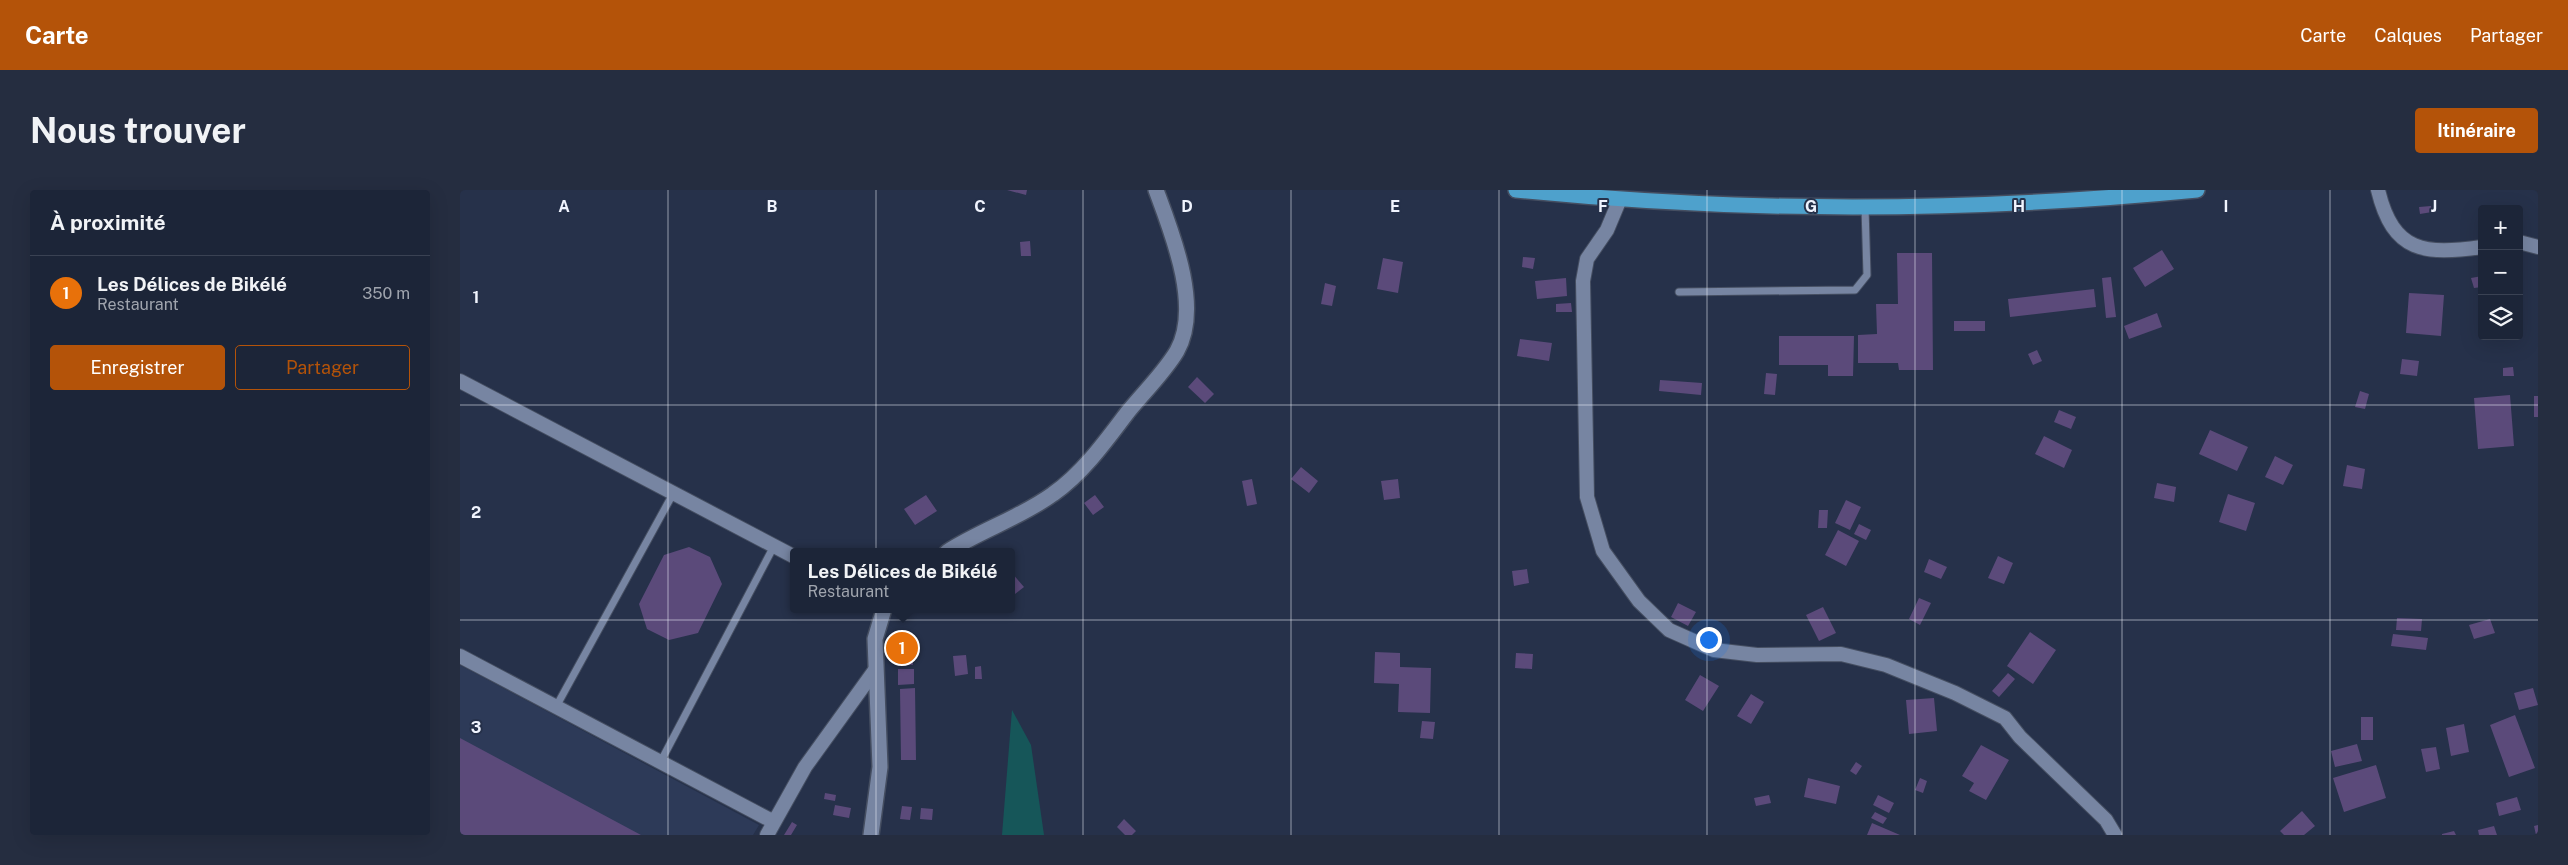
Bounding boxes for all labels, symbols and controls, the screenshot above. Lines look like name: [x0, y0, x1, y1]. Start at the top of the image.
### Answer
text: Carte: [25, 21, 89, 49]
text: Carte: [2300, 25, 2346, 46]
text: Calques: [2374, 25, 2442, 46]
text: Partager: [2470, 25, 2543, 46]
button: Itinéraire: [2415, 108, 2538, 153]
text: Nous trouver: [30, 110, 246, 151]
text: A: [558, 197, 570, 216]
text: B: [767, 197, 778, 216]
text: C: [974, 197, 986, 216]
text: D: [1181, 197, 1193, 216]
text: E: [1390, 197, 1400, 216]
text: F: [1598, 197, 1608, 216]
text: G: [1805, 197, 1817, 216]
text: H: [2013, 197, 2025, 216]
text: I: [2224, 197, 2228, 216]
text: J: [2431, 197, 2437, 216]
map controls: [2478, 205, 2523, 340]
button: +: [2478, 205, 2523, 250]
text: À proximité: [50, 210, 166, 235]
button: −: [2478, 250, 2523, 295]
text: Les Délices de Bikélé: [97, 273, 287, 295]
text: 1: [63, 284, 69, 303]
text: 350 m: [362, 284, 410, 303]
text: 1: [473, 288, 479, 307]
text: Restaurant: [97, 295, 179, 314]
button: layers: [2478, 295, 2523, 340]
button: Enregistrer: [50, 345, 225, 390]
button: Partager: [235, 345, 410, 390]
text: 2: [471, 503, 481, 522]
popup: [790, 548, 1015, 613]
text: Les Délices de Bikélé: [807, 560, 998, 582]
text: Restaurant: [807, 582, 889, 601]
your location: [1696, 627, 1722, 653]
pin: 1: [886, 629, 918, 667]
text: 3: [471, 718, 481, 737]

